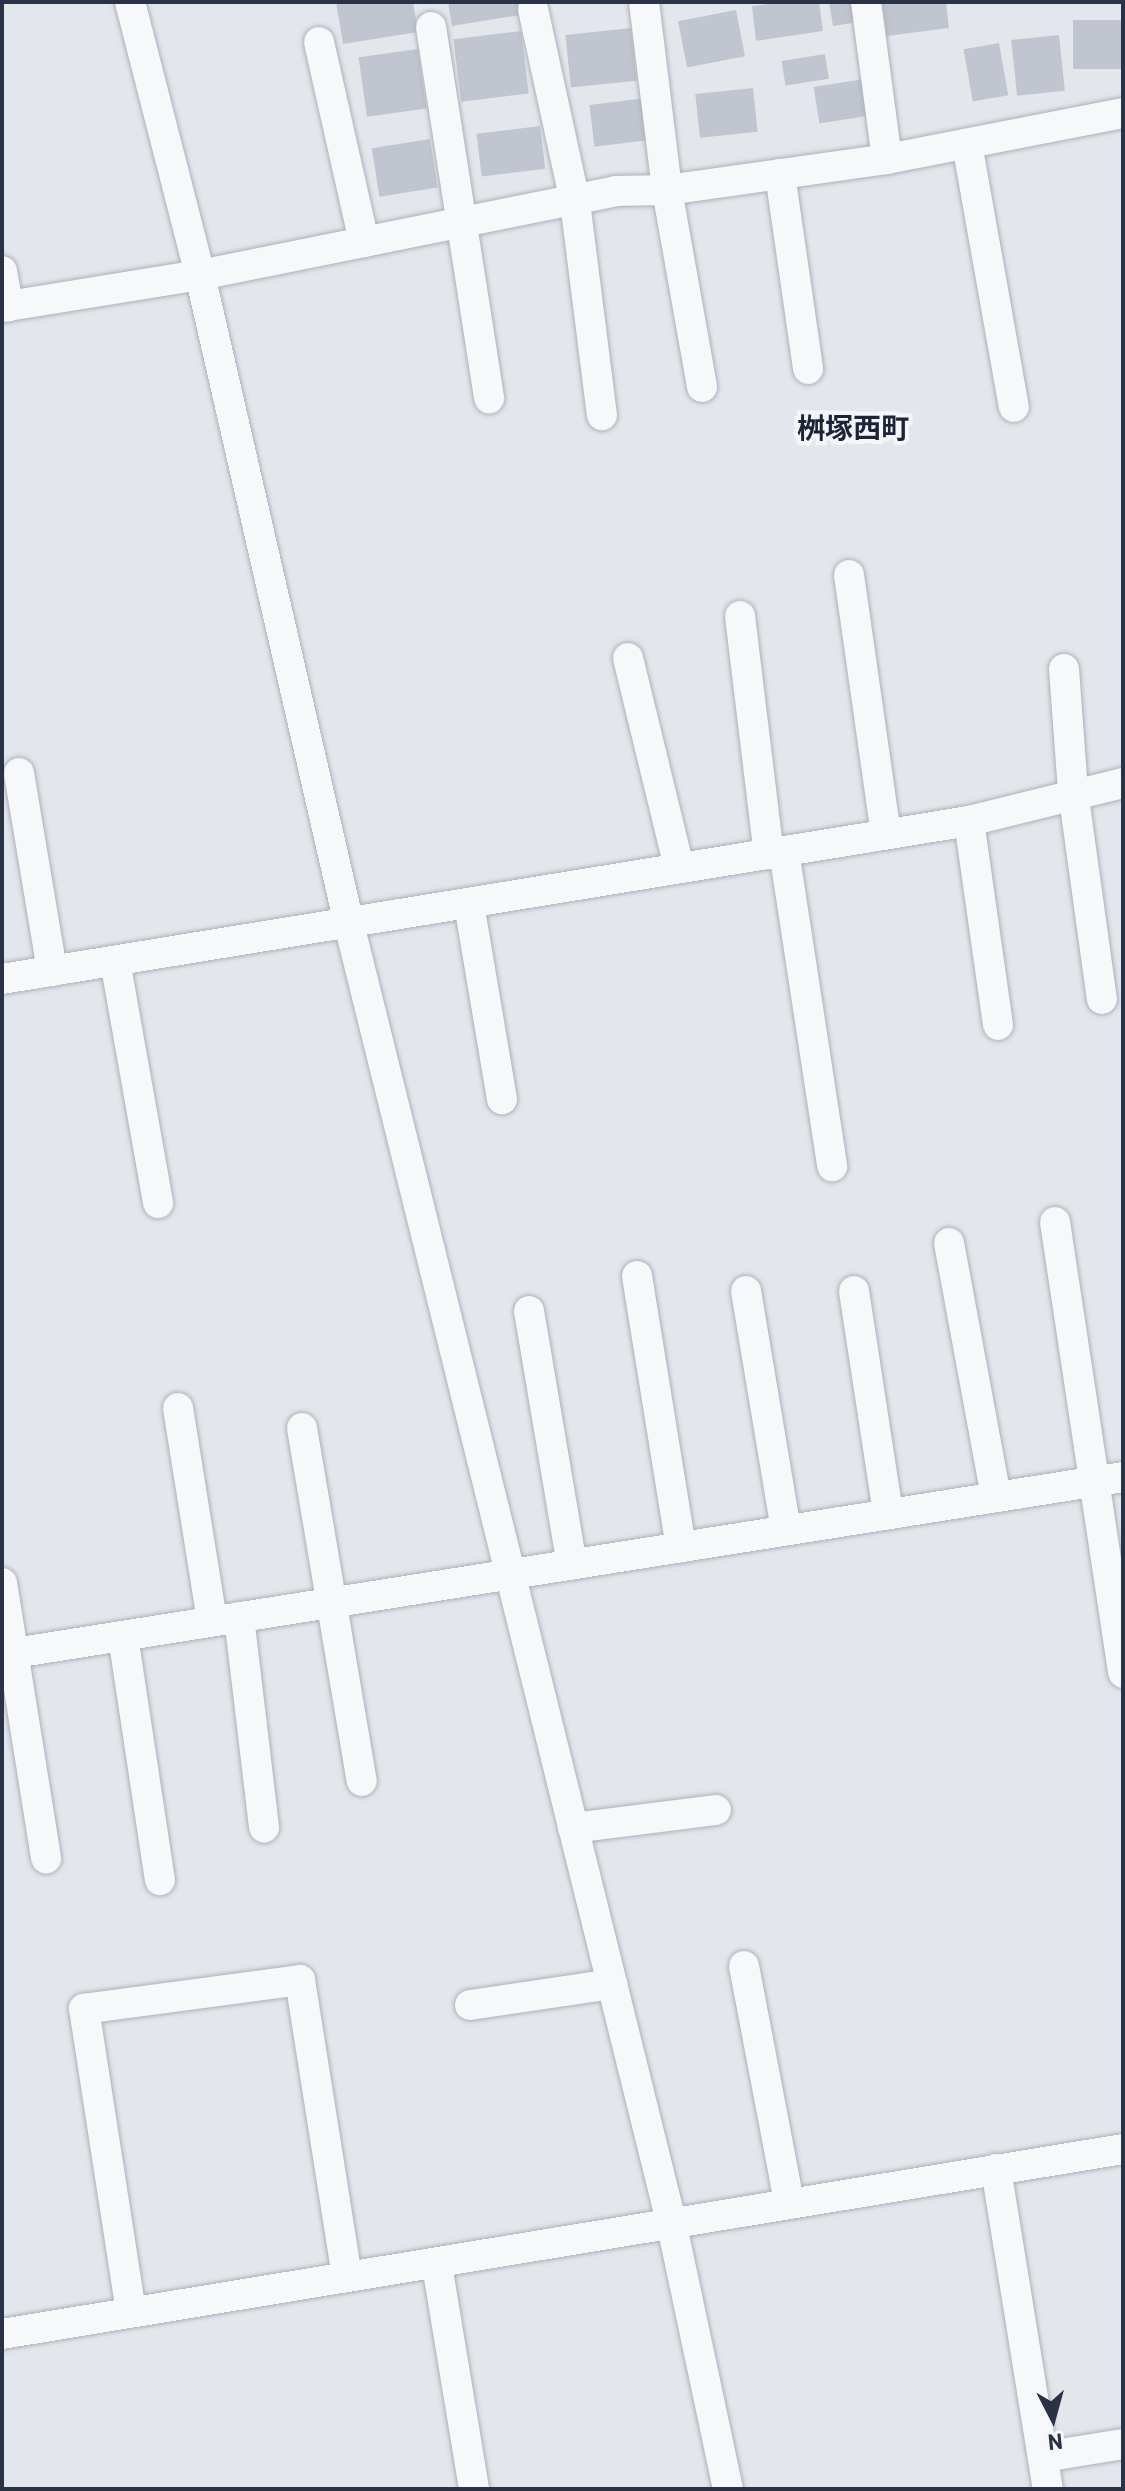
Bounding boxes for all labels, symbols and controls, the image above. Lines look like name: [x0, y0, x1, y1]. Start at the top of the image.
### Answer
district label: 桝塚西町: [797, 410, 909, 444]
north arrow: [1013, 2379, 1093, 2459]
text: N: [1047, 2429, 1064, 2457]

